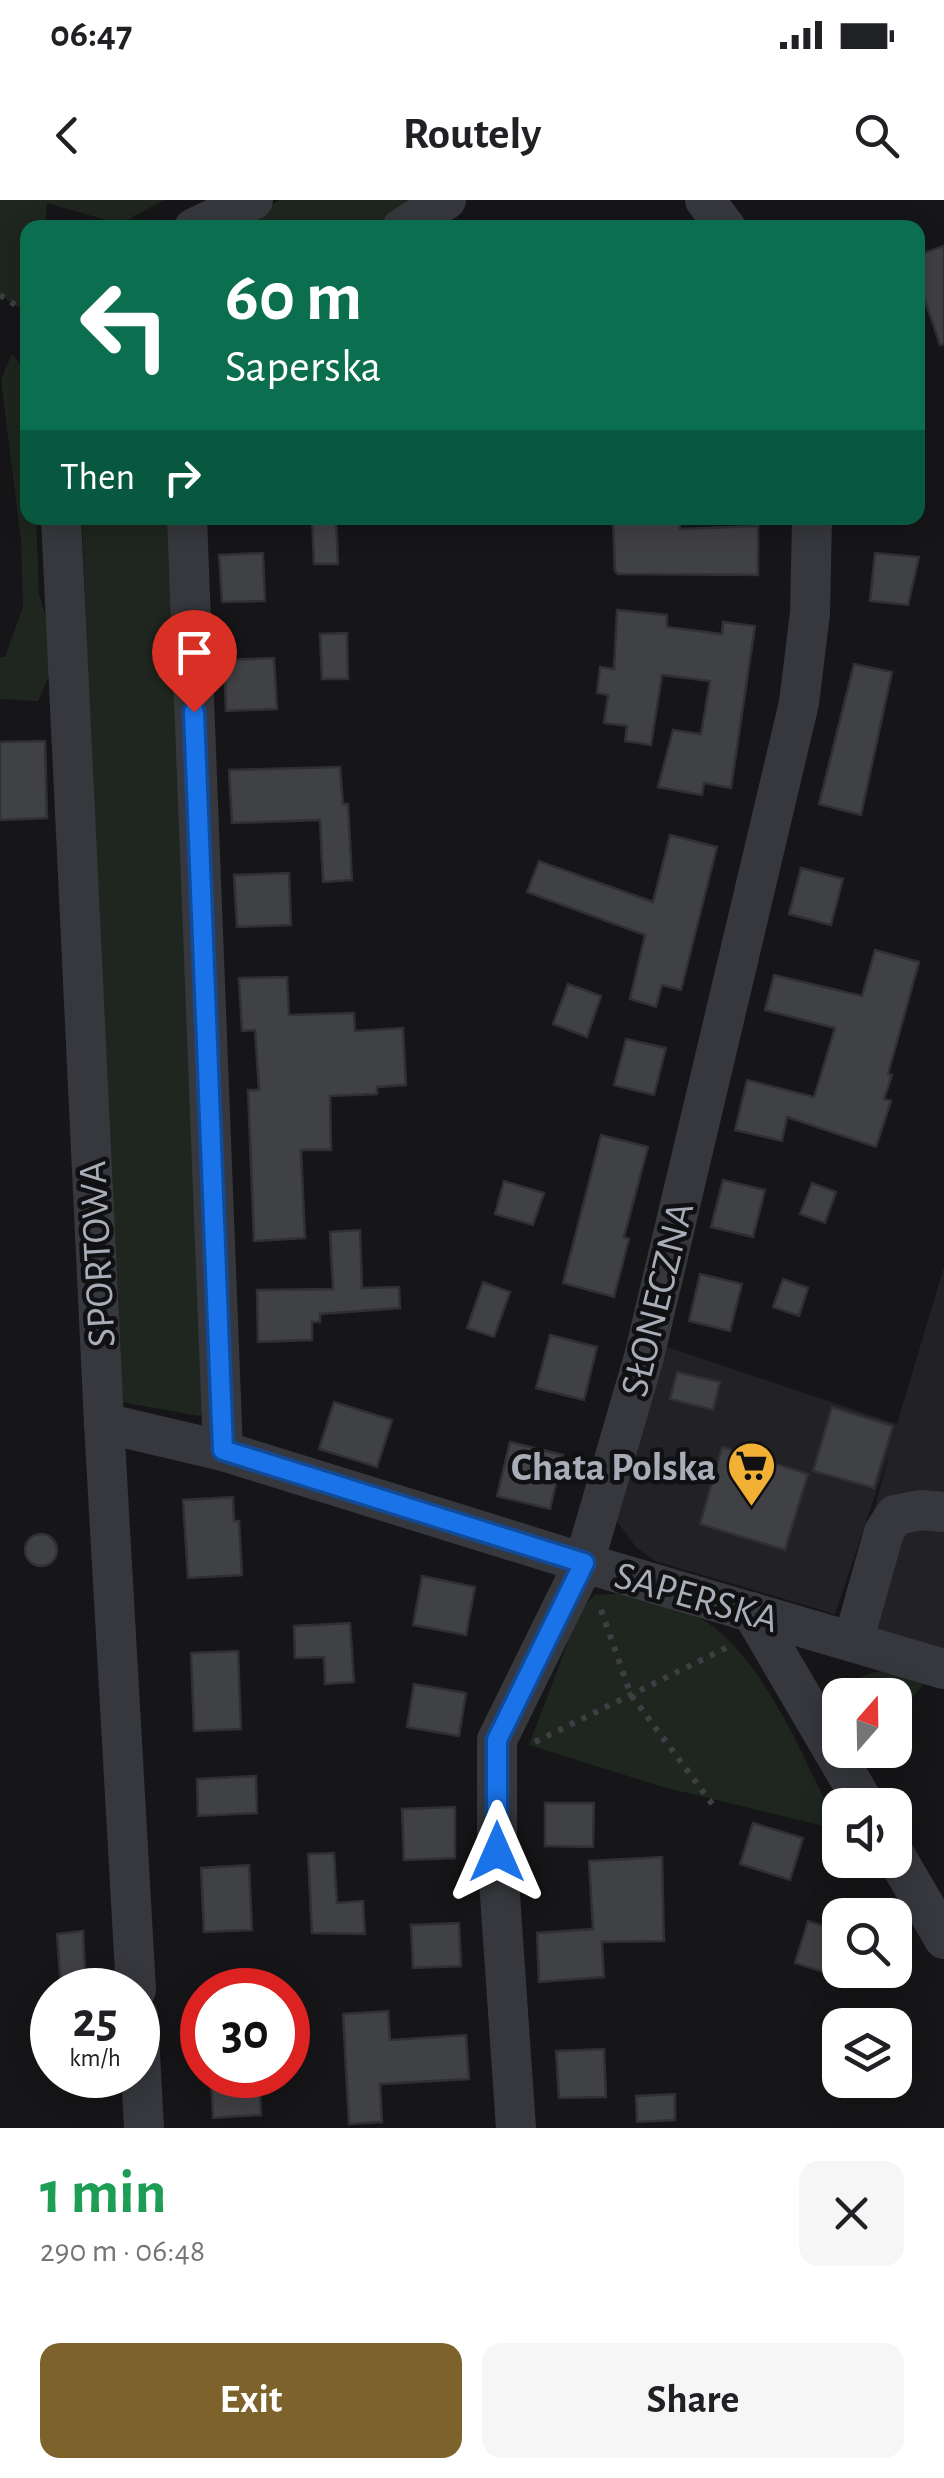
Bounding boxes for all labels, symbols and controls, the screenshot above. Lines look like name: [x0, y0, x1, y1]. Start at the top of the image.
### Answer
text: 06:47: [50, 16, 132, 54]
icon: back: [40, 108, 95, 163]
icon: search: [849, 108, 904, 163]
text: Routely: [403, 112, 541, 157]
icon: left: [60, 260, 190, 390]
text: 60 m: [225, 263, 362, 333]
text: Saperska: [225, 345, 381, 390]
icon: right: [155, 450, 210, 505]
text: Then: [60, 459, 135, 497]
pin: [152, 610, 237, 713]
icon: arrive: [167, 625, 222, 680]
street label: SPORTOWA: [73, 1160, 123, 1348]
street label: SŁONECZNA: [615, 1198, 701, 1401]
supermarket icon: Chata Polska: [725, 1440, 777, 1508]
place label: Chata Polska: [511, 1448, 716, 1488]
street label: SAPERSKA: [610, 1556, 783, 1640]
north arrow: [822, 1678, 912, 1768]
map controls: [822, 1678, 912, 2098]
button: sound: [822, 1788, 912, 1878]
position arrow: [445, 1800, 549, 1904]
button: search: [822, 1898, 912, 1988]
speed limit sign: 30: [180, 1968, 310, 2098]
text: 25: [72, 1996, 118, 2046]
button: layers: [822, 2008, 912, 2098]
text: km/h: [69, 2046, 121, 2071]
button: close: [799, 2161, 904, 2266]
text: 1 min: [40, 2164, 166, 2224]
text: 290 m · 06:48: [40, 2235, 205, 2267]
button: Exit: [40, 2343, 462, 2458]
button: Share: [482, 2343, 904, 2458]

